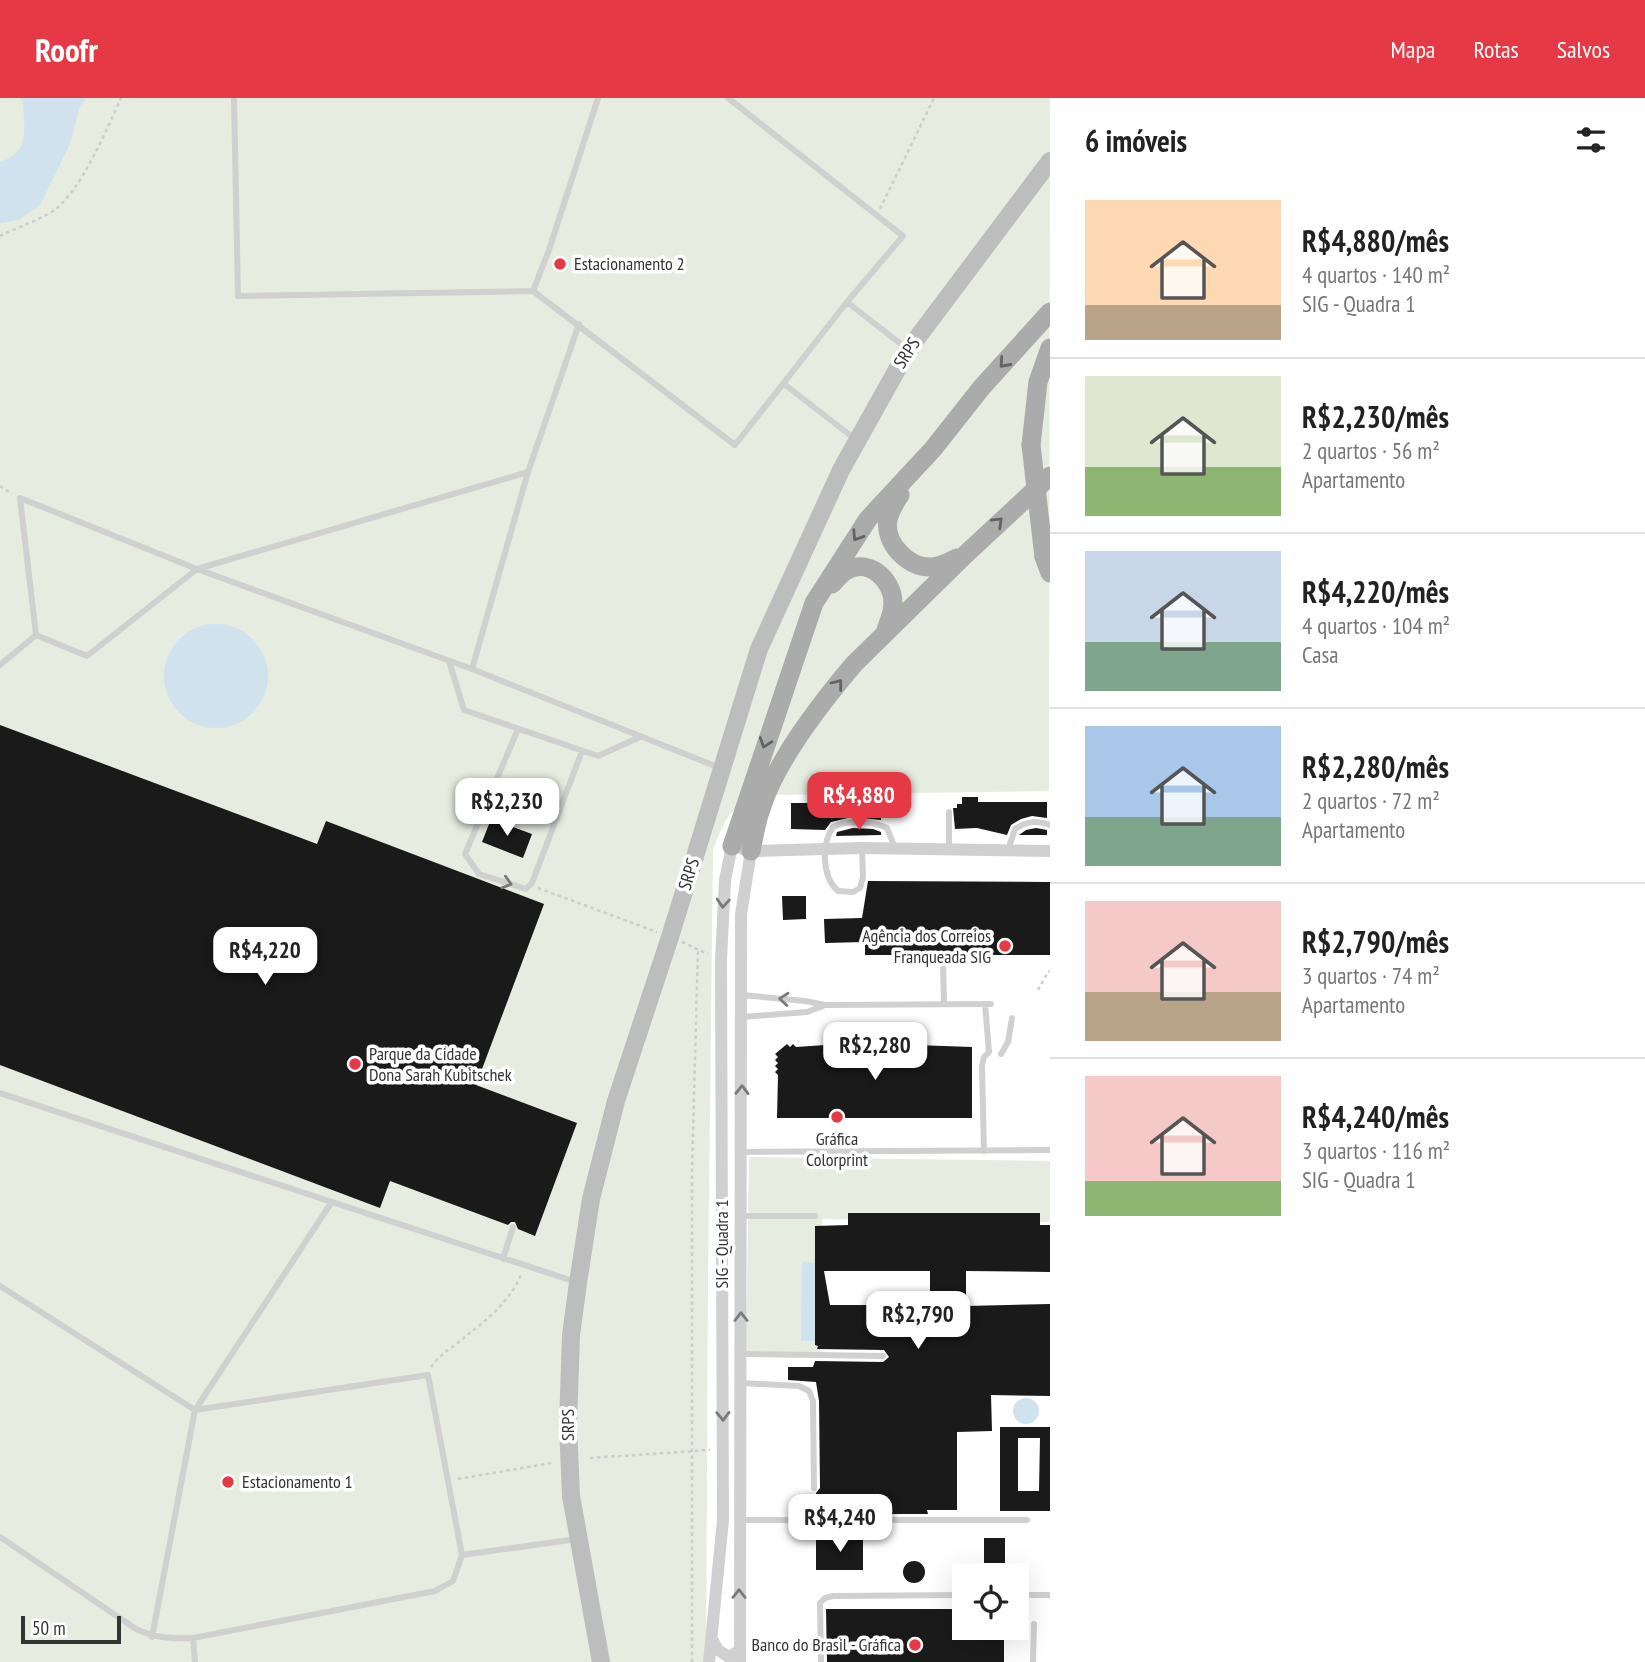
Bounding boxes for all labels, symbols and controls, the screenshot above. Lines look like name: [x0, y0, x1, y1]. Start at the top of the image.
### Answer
text: Roofr: [35, 28, 98, 71]
text: Mapa: [1391, 34, 1435, 65]
text: Rotas: [1473, 34, 1519, 65]
text: Salvos: [1557, 34, 1610, 65]
text: 6 imóveis: [1085, 121, 1187, 160]
icon: filters: [1572, 121, 1610, 159]
text: R$4,880/mês: [1302, 221, 1449, 260]
icon: home: [1141, 228, 1225, 312]
place label: Estacionamento 2: [574, 252, 685, 275]
marker: Estacionamento 2: [552, 256, 568, 272]
text: 4 quartos · 140 m²: [1302, 260, 1450, 289]
text: SIG - Quadra 1: [1302, 289, 1416, 318]
street label: SRPS: [888, 333, 925, 372]
one-way arrow: [1000, 355, 1012, 368]
text: R$2,230/mês: [1302, 397, 1449, 436]
icon: home: [1141, 404, 1225, 488]
text: 2 quartos · 56 m²: [1302, 436, 1440, 465]
text: Apartamento: [1302, 465, 1405, 494]
one-way arrow: [990, 518, 1003, 531]
one-way arrow: [853, 528, 866, 541]
text: R$4,220/mês: [1302, 572, 1449, 611]
icon: home: [1141, 579, 1225, 663]
text: 4 quartos · 104 m²: [1302, 611, 1450, 640]
text: Casa: [1302, 640, 1338, 669]
one-way arrow: [830, 679, 843, 692]
one-way arrow: [759, 736, 773, 748]
text: R$2,280/mês: [1302, 747, 1449, 786]
icon: home: [1141, 754, 1225, 838]
pin: R$4,880: [794, 772, 924, 832]
pin: R$2,230: [442, 778, 572, 838]
text: R$4,880: [823, 780, 895, 809]
text: R$2,230: [471, 786, 543, 815]
text: 2 quartos · 72 m²: [1302, 786, 1440, 815]
text: Apartamento: [1302, 815, 1405, 844]
street label: SRPS: [673, 855, 704, 893]
one-way arrow: [501, 875, 513, 890]
one-way arrow: [716, 897, 731, 908]
text: R$2,790/mês: [1302, 922, 1449, 961]
place label: Agência dos Correios Franqueada SIG: [862, 924, 991, 968]
pin: R$4,220: [200, 928, 330, 987]
icon: home: [1141, 929, 1225, 1013]
text: R$4,220: [229, 935, 301, 964]
marker: Agência dos Correios Franqueada SIG: [997, 938, 1013, 954]
text: 3 quartos · 74 m²: [1302, 961, 1440, 990]
text: Apartamento: [1302, 990, 1405, 1019]
one-way arrow: [778, 992, 789, 1007]
pin: R$2,280: [810, 1023, 940, 1082]
text: R$2,280: [839, 1030, 911, 1059]
place label: Parque da Cidade Dona Sarah Kubitschek: [369, 1042, 512, 1086]
marker: Parque da Cidade Dona Sarah Kubitschek: [347, 1056, 363, 1072]
one-way arrow: [734, 1084, 749, 1095]
text: R$4,240/mês: [1302, 1097, 1449, 1136]
icon: home: [1141, 1104, 1225, 1188]
marker: Gráfica Colorprint: [829, 1109, 845, 1125]
place label: Gráfica Colorprint: [806, 1127, 868, 1171]
text: 3 quartos · 116 m²: [1302, 1136, 1450, 1165]
text: SIG - Quadra 1: [1302, 1165, 1416, 1194]
street label: SIG - Quadra 1: [710, 1200, 733, 1289]
pin: R$2,790: [853, 1292, 983, 1351]
text: R$2,790: [882, 1299, 954, 1328]
one-way arrow: [733, 1312, 749, 1322]
street label: SRPS: [556, 1409, 579, 1441]
one-way arrow: [715, 1412, 731, 1422]
place label: Estacionamento 1: [242, 1470, 353, 1493]
marker: Estacionamento 1: [220, 1474, 236, 1490]
pin: R$4,240: [775, 1494, 905, 1554]
text: R$4,240: [804, 1502, 876, 1531]
map controls: [952, 1563, 1029, 1640]
button: locate: [952, 1563, 1029, 1640]
one-way arrow: [731, 1588, 747, 1599]
scale bar: [21, 1613, 121, 1645]
text: 50 m: [32, 1616, 66, 1640]
place label: Banco do Brasil - Gráfica: [752, 1633, 901, 1656]
marker: Banco do Brasil - Gráfica: [907, 1637, 923, 1653]

